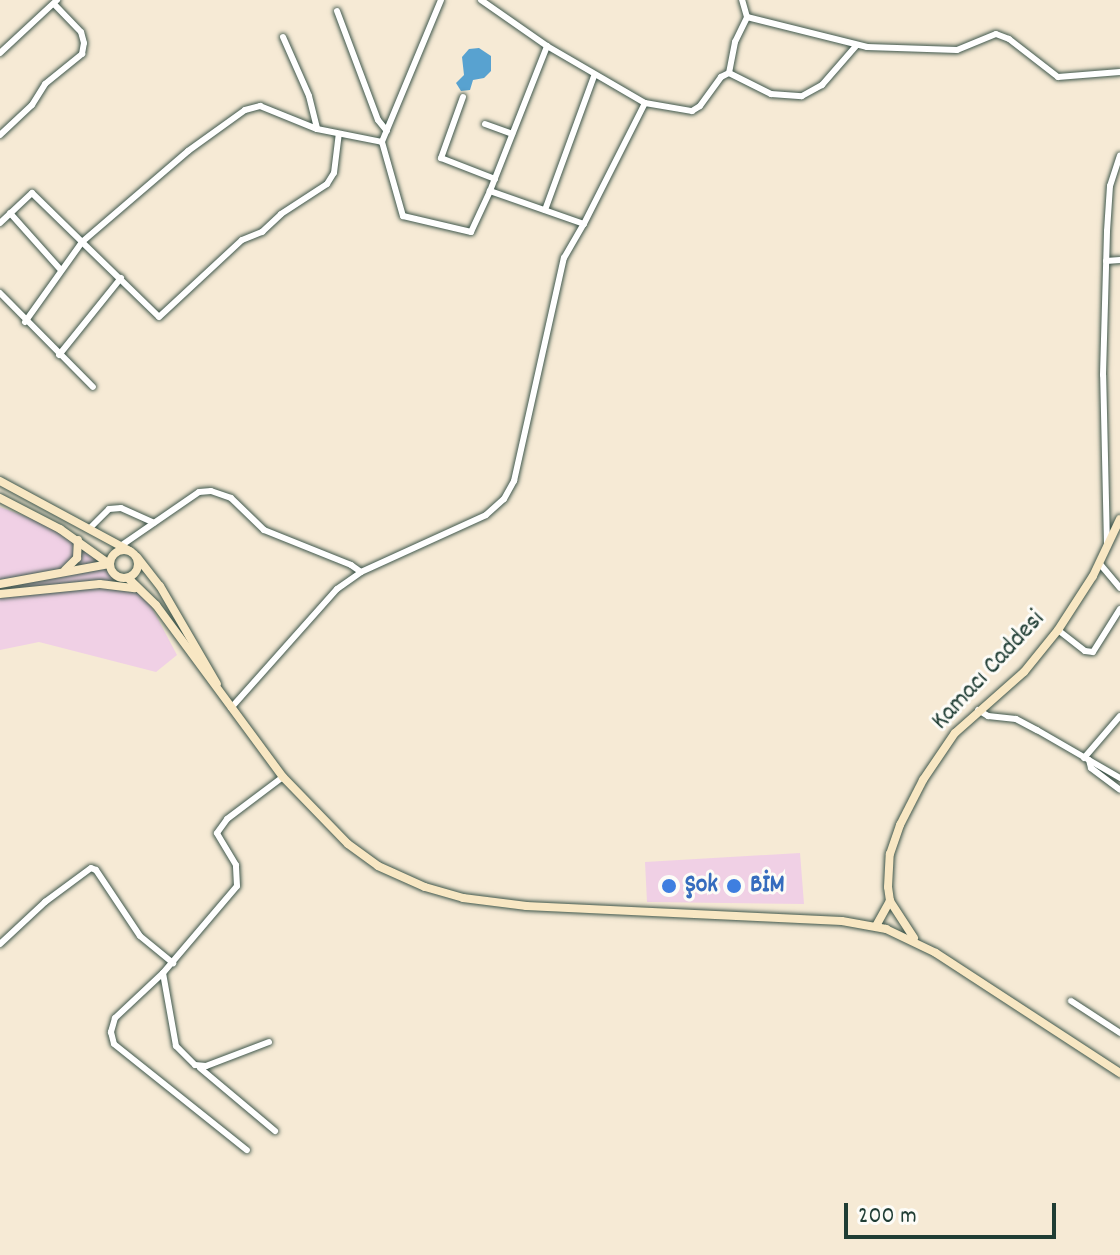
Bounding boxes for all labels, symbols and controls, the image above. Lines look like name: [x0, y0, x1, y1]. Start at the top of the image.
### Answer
street label: Kamacı Caddesi: [926, 605, 1052, 737]
place label: Şok: [685, 870, 718, 902]
place label: BİM: [750, 870, 785, 902]
marker: Şok: [660, 877, 678, 895]
marker: BİM: [725, 877, 743, 895]
scale bar: [848, 1187, 1060, 1237]
text: 200 m: [858, 1200, 917, 1234]

